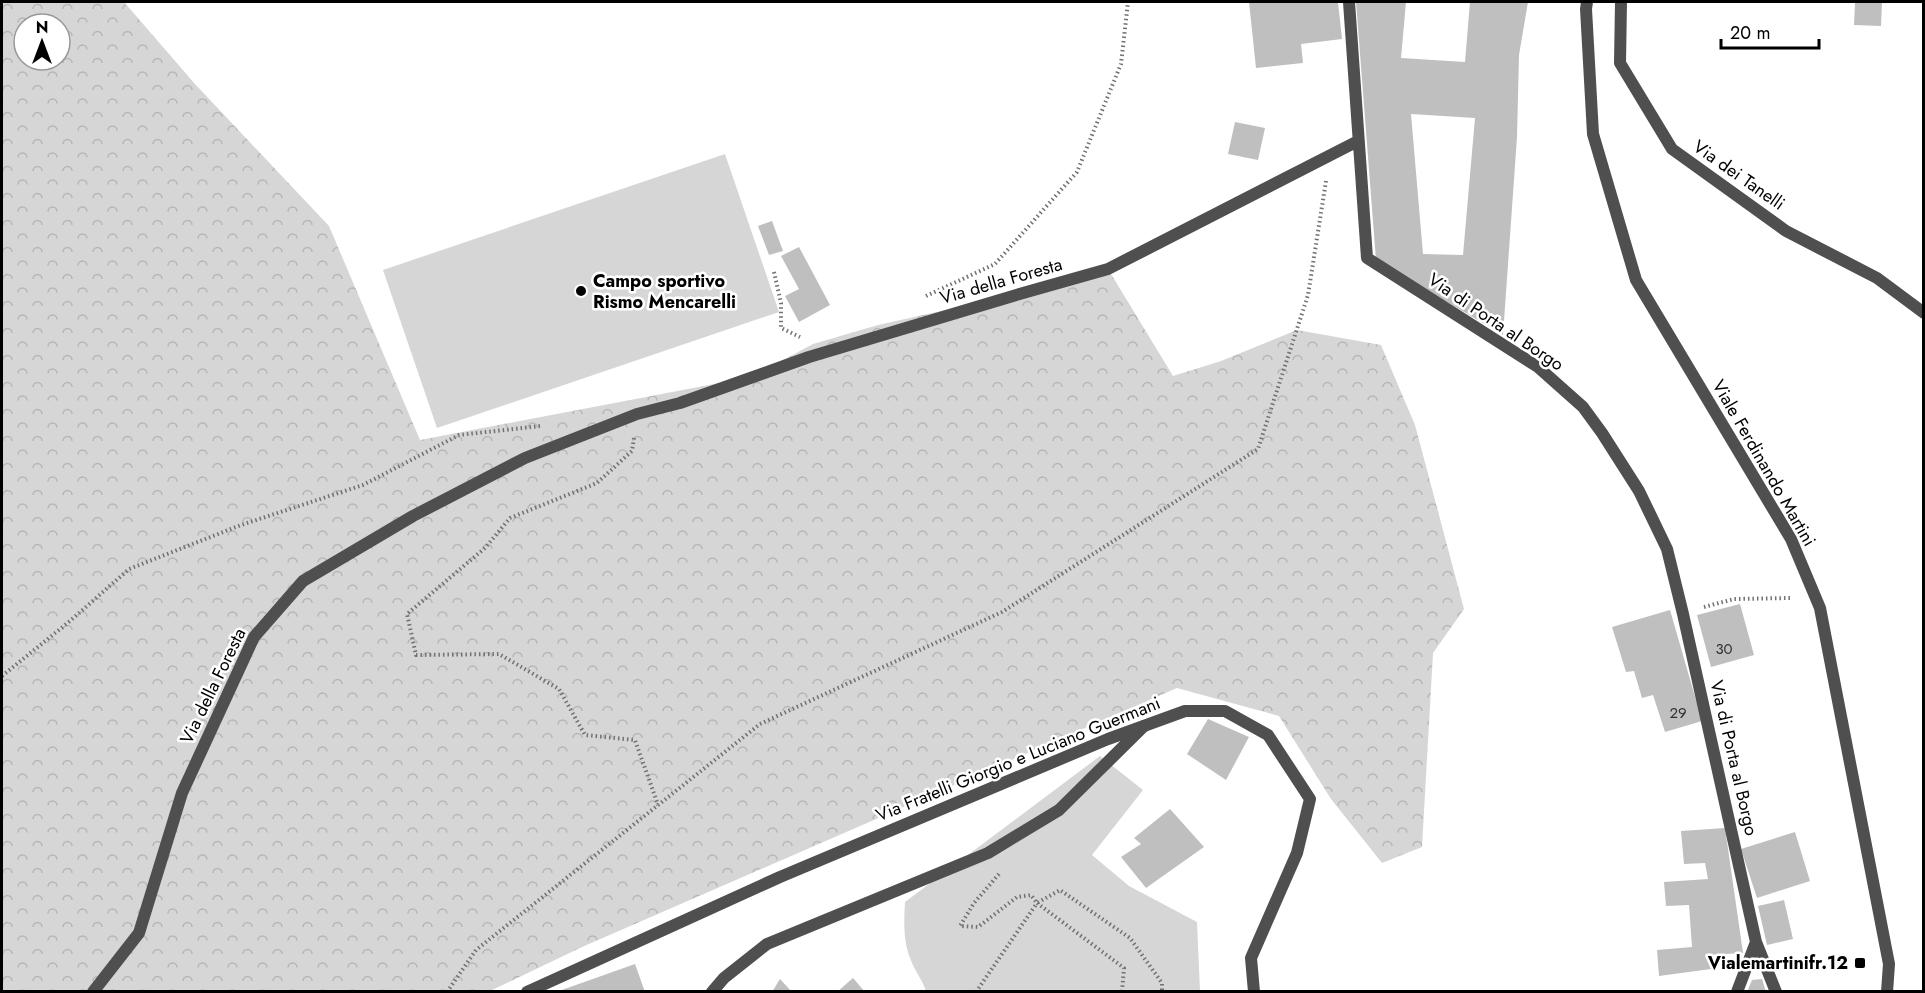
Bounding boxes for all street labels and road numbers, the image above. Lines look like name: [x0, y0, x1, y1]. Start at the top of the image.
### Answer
street label: Via dei Tanelli: [1688, 134, 1790, 216]
street label: Via della Foresta: [937, 251, 1065, 311]
street label: Via di Porta al Borgo: [1423, 267, 1569, 377]
street label: Viale Ferdinando Martini: [1706, 375, 1822, 551]
street label: Via della Foresta: [174, 624, 252, 748]
street label: Via di Porta al Borgo: [1703, 678, 1765, 838]
street label: Via Fratelli Giorgio e Luciano Guermani: [872, 690, 1164, 828]

